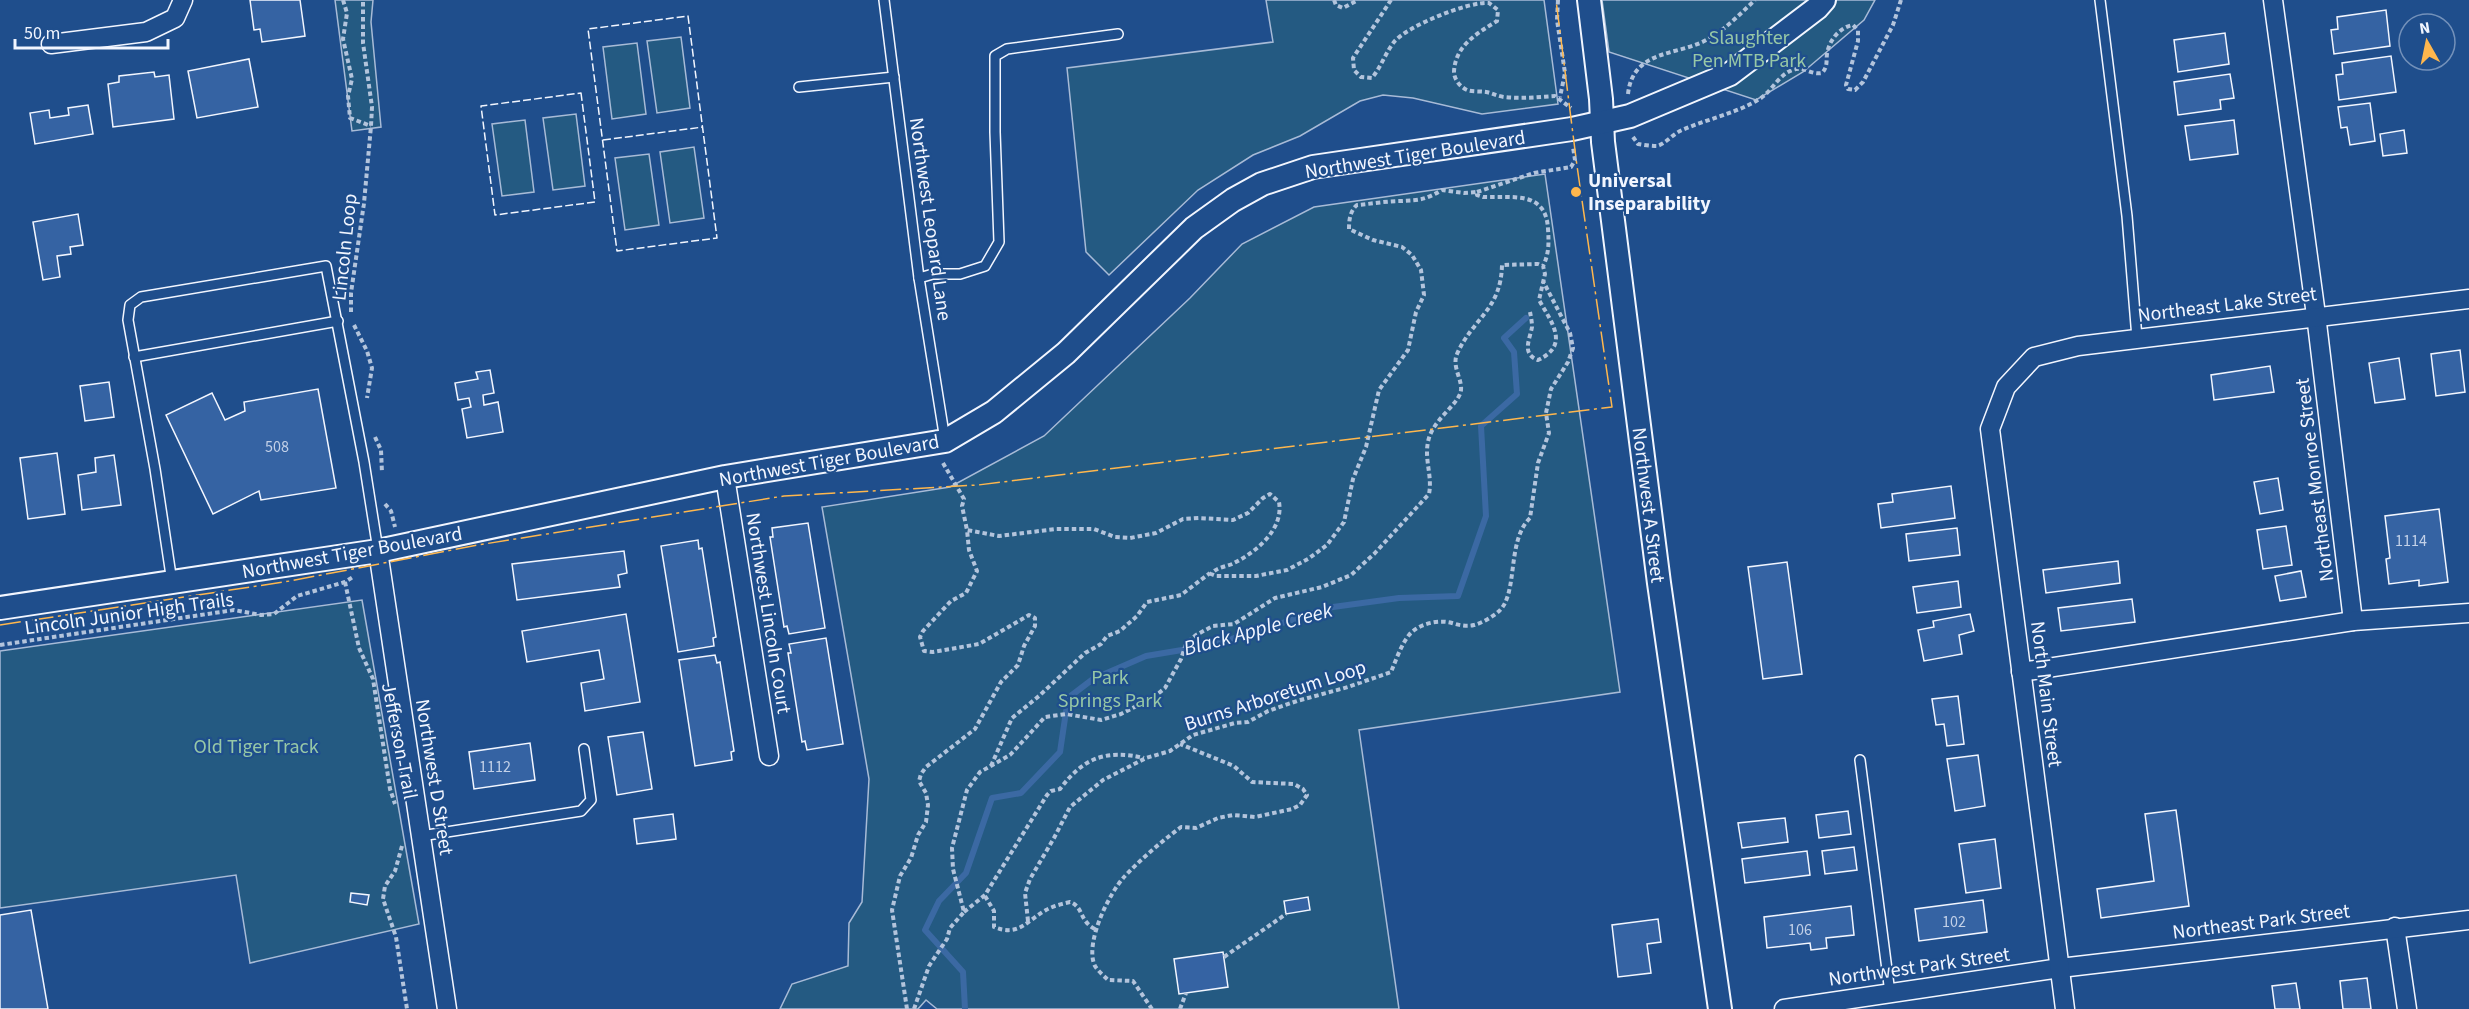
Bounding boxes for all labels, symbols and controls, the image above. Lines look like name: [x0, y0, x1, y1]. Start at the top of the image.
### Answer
scale bar: [15, 12, 168, 50]
north arrow: [2397, 12, 2457, 72]
text: N: [2418, 16, 2432, 40]
text: 50 m: [24, 21, 60, 46]
park label: Slaughter Pen MTB Park: [1692, 24, 1806, 75]
street label: Northwest Leopard Lane: [902, 116, 958, 323]
street label: Northwest Tiger Boulevard: [1303, 124, 1528, 186]
place label: Universal Inseparability: [1588, 167, 1711, 218]
marker: Universal Inseparability: [1569, 185, 1583, 199]
street label: Lincoln Loop: [325, 192, 365, 302]
street label: Northeast Lake Street: [2136, 280, 2318, 330]
street label: Northeast Monroe Street: [2289, 376, 2341, 583]
street label: Northwest A Street: [1625, 426, 1671, 585]
street label: Northwest Tiger Boulevard: [717, 428, 941, 494]
house number: 508: [265, 436, 289, 458]
street label: Northwest Lincoln Court: [738, 511, 798, 716]
street label: Northwest Tiger Boulevard: [240, 520, 464, 586]
house number: 1114: [2395, 530, 2427, 552]
street label: Lincoln Junior High Trails: [23, 585, 236, 643]
water label: Black Apple Creek: [1180, 594, 1337, 663]
street label: North Main Street: [2023, 619, 2069, 769]
street label: Burns Arboretum Loop: [1181, 653, 1370, 739]
park label: Park Springs Park: [1058, 664, 1162, 715]
street label: Jefferson Trail: [374, 681, 424, 802]
street label: Northwest D Street: [408, 697, 460, 857]
park label: Old Tiger Track: [193, 733, 319, 761]
house number: 1112: [479, 756, 511, 778]
street label: Northeast Park Street: [2171, 897, 2352, 947]
house number: 102: [1942, 911, 1966, 933]
house number: 106: [1788, 919, 1812, 941]
street label: Northwest Park Street: [1827, 940, 2012, 994]

